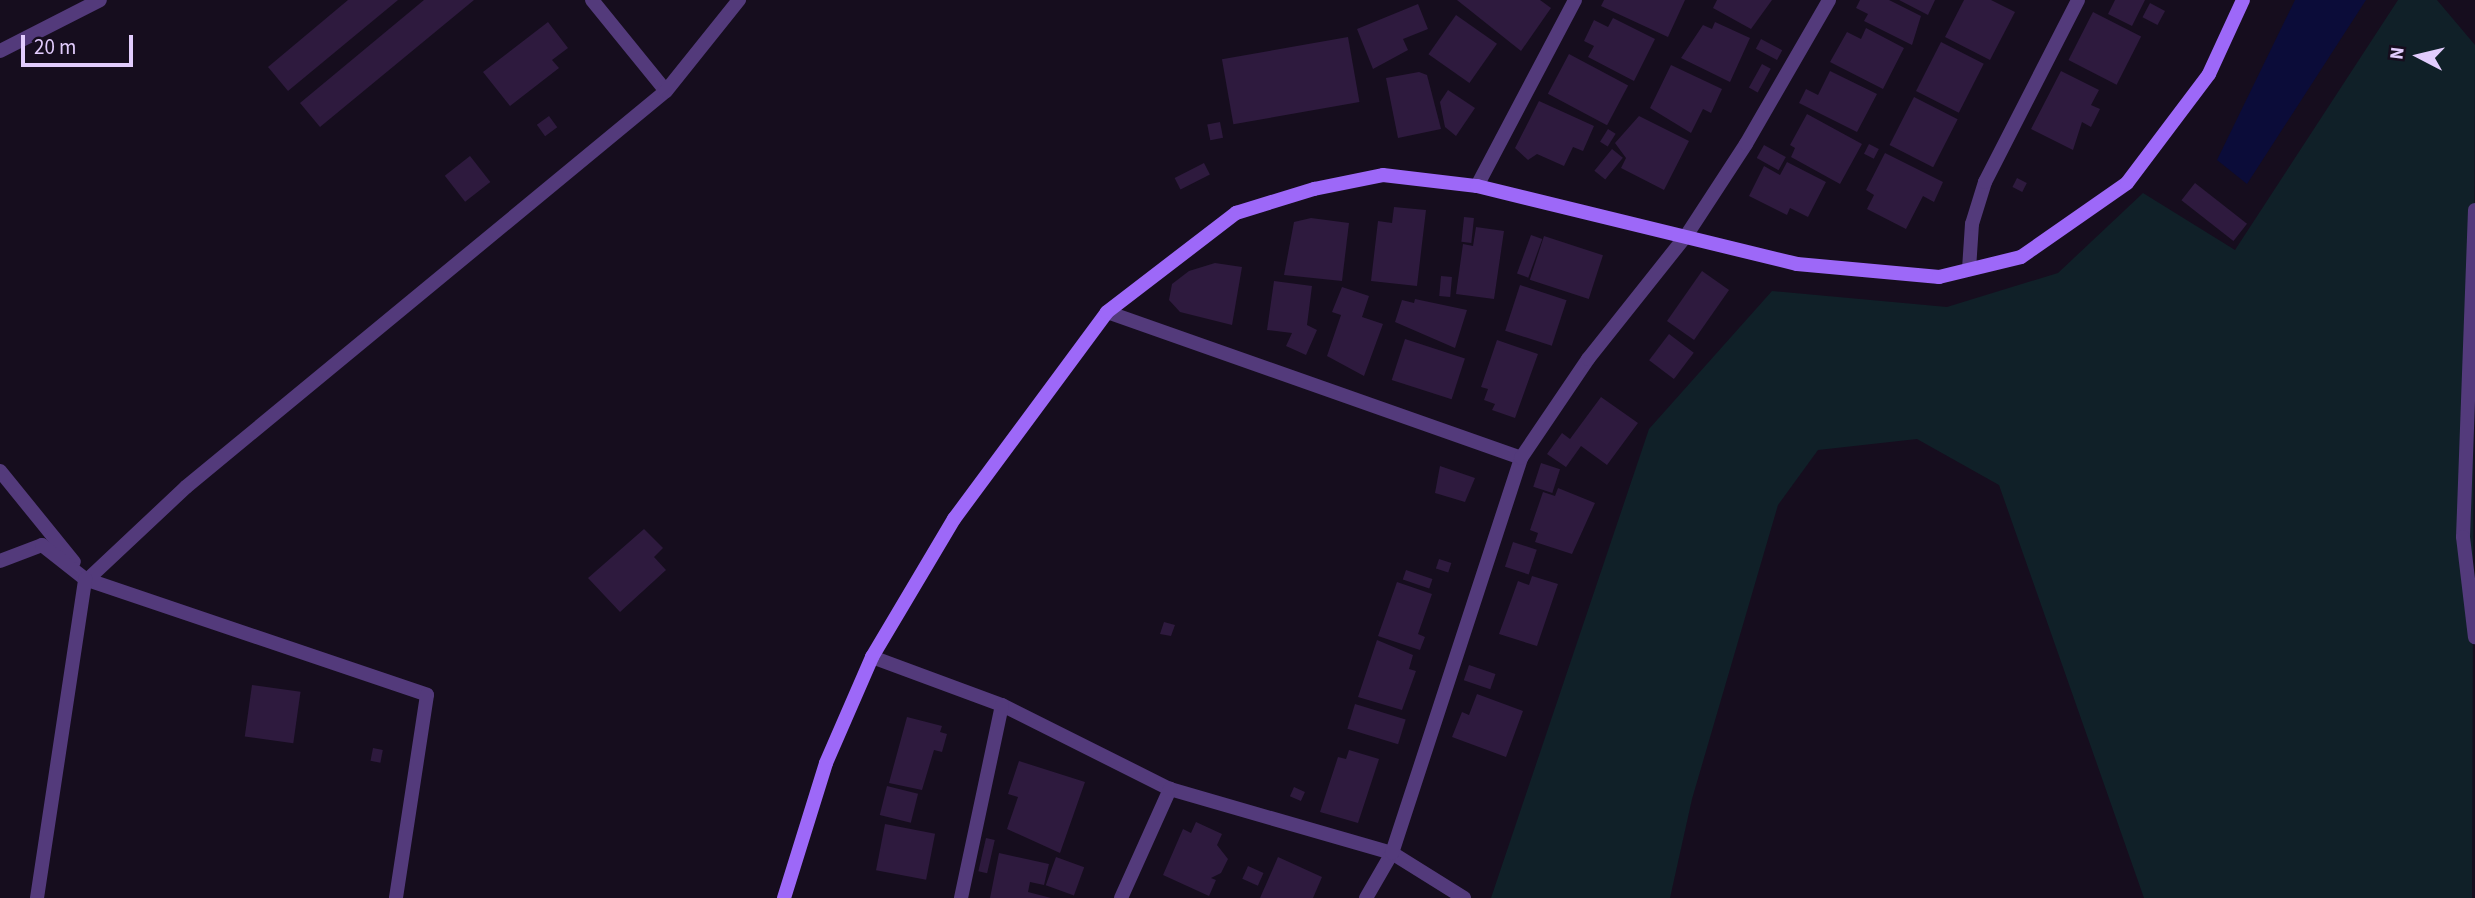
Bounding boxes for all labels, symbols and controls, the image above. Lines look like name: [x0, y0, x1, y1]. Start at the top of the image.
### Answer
scale bar: [24, 21, 136, 65]
north arrow: [2384, 21, 2454, 91]
text: 20 m: [34, 32, 76, 62]
text: N: [2383, 45, 2412, 61]

